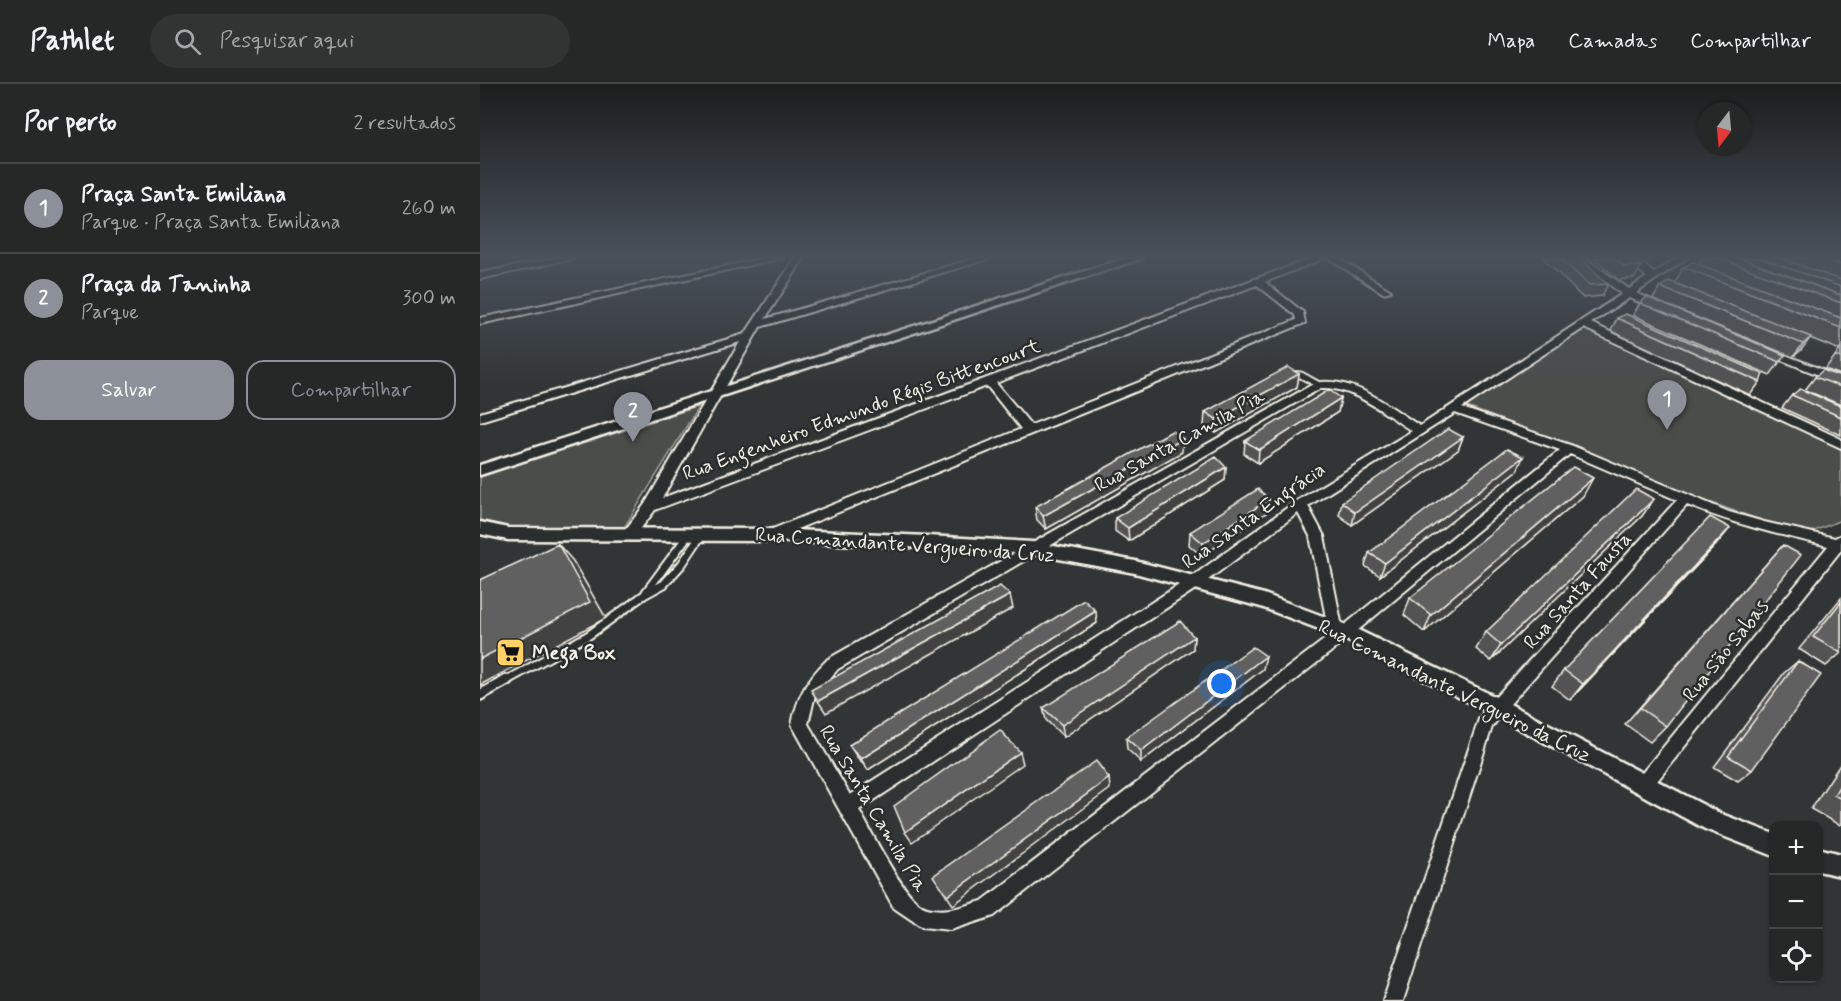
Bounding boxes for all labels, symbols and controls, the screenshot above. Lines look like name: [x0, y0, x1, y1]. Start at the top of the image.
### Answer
search box: [150, 14, 570, 68]
text: Pathlet: [30, 23, 114, 60]
icon: search: [171, 25, 204, 58]
text: Pesquisar aqui: [219, 27, 354, 55]
text: Mapa: [1487, 27, 1535, 55]
text: Camadas: [1568, 27, 1657, 55]
text: Compartilhar: [1690, 27, 1811, 55]
north arrow: [1697, 102, 1751, 156]
text: Por perto: [24, 106, 117, 140]
text: 2 resultados: [353, 110, 456, 137]
text: Praça Santa Emiliana: [81, 181, 286, 209]
text: 1: [39, 195, 48, 222]
text: 260 m: [402, 195, 456, 222]
text: Parque · Praça Santa Emiliana: [81, 209, 341, 236]
text: Praça da Taninha: [81, 271, 251, 299]
text: 2: [39, 285, 48, 312]
text: 300 m: [402, 285, 456, 312]
text: Parque: [81, 299, 139, 326]
street label: Rua Engenheiro Edmundo Régis Bittencourt: [679, 333, 1045, 490]
button: Salvar: [24, 360, 234, 420]
button: Compartilhar: [246, 360, 456, 420]
pin: 1: [1648, 380, 1686, 430]
street label: Rua Santa Camila Pia: [1090, 383, 1270, 499]
pin: 2: [614, 392, 652, 442]
street label: Rua Santa Engrácia: [1177, 456, 1332, 578]
street label: Rua Comandante Vergueiro da Cruz: [754, 522, 1056, 570]
street label: Rua Santa Fausta: [1518, 526, 1638, 656]
street label: Rua São Sabas: [1677, 594, 1776, 708]
street label: Rua Comandante Vergueiro da Cruz: [1313, 613, 1595, 770]
supermarket icon: Mega Box: [495, 636, 527, 668]
place label: Mega Box: [532, 640, 616, 669]
your location: [1207, 669, 1236, 698]
street label: Rua Santa Camila Pia: [812, 720, 934, 898]
map controls: [1769, 821, 1823, 983]
button: +: [1769, 821, 1823, 875]
button: −: [1769, 875, 1823, 929]
button: locate: [1769, 929, 1823, 983]

